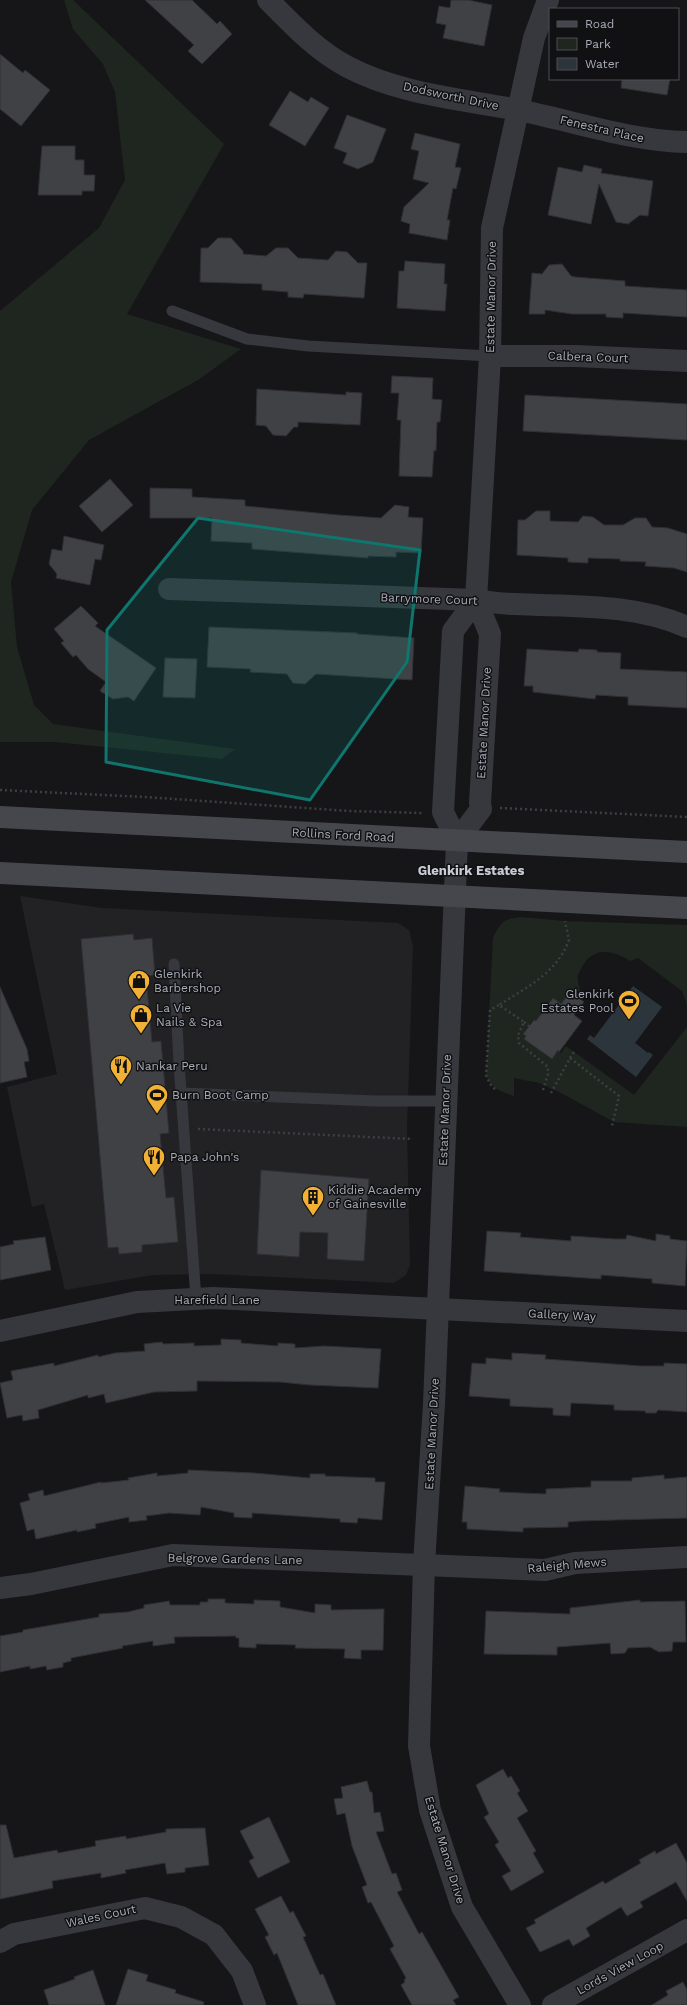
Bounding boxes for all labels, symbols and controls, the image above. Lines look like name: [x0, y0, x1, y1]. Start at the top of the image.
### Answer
legend: [549, 8, 679, 80]
text: Road: [585, 17, 614, 31]
text: Park: [585, 37, 611, 51]
text: Water: [585, 57, 620, 71]
street label: Dodsworth Drive: [402, 79, 500, 113]
street label: Fenestra Place: [558, 112, 646, 146]
street label: Estate Manor Drive: [483, 241, 499, 353]
street label: Calbera Court: [547, 349, 629, 365]
street label: Barrymore Court: [380, 590, 478, 608]
street label: Estate Manor Drive: [474, 667, 494, 779]
street label: Rollins Ford Road: [291, 825, 395, 845]
district label: Glenkirk Estates: [418, 863, 524, 878]
place label: Glenkirk Barbershop: [154, 967, 221, 995]
shop icon: Glenkirk Barbershop: [126, 968, 152, 1001]
place label: Glenkirk Estates Pool: [541, 987, 614, 1015]
sports icon: Glenkirk Estates Pool: [616, 988, 642, 1021]
place label: La Vie Nails & Spa: [156, 1001, 223, 1029]
shop icon: La Vie Nails & Spa: [128, 1002, 154, 1035]
restaurant icon: Nankar Peru: [108, 1053, 134, 1086]
street label: Estate Manor Drive: [436, 1054, 454, 1166]
place label: Nankar Peru: [136, 1059, 208, 1073]
sports icon: Burn Boot Camp: [144, 1082, 170, 1115]
place label: Burn Boot Camp: [172, 1088, 269, 1102]
restaurant icon: Papa John's: [141, 1144, 167, 1177]
place label: Papa John's: [170, 1150, 239, 1164]
place label: Kiddie Academy of Gainesville: [328, 1183, 422, 1211]
building icon: Kiddie Academy of Gainesville: [300, 1184, 326, 1217]
street label: Harefield Lane: [174, 1293, 260, 1307]
street label: Gallery Way: [528, 1306, 597, 1324]
street label: Estate Manor Drive: [422, 1378, 442, 1490]
street label: Belgrove Gardens Lane: [167, 1551, 303, 1567]
street label: Raleigh Mews: [527, 1555, 607, 1575]
street label: Estate Manor Drive: [422, 1795, 468, 1906]
street label: Wales Court: [65, 1902, 137, 1930]
street label: Lords View Loop: [574, 1938, 666, 1998]

